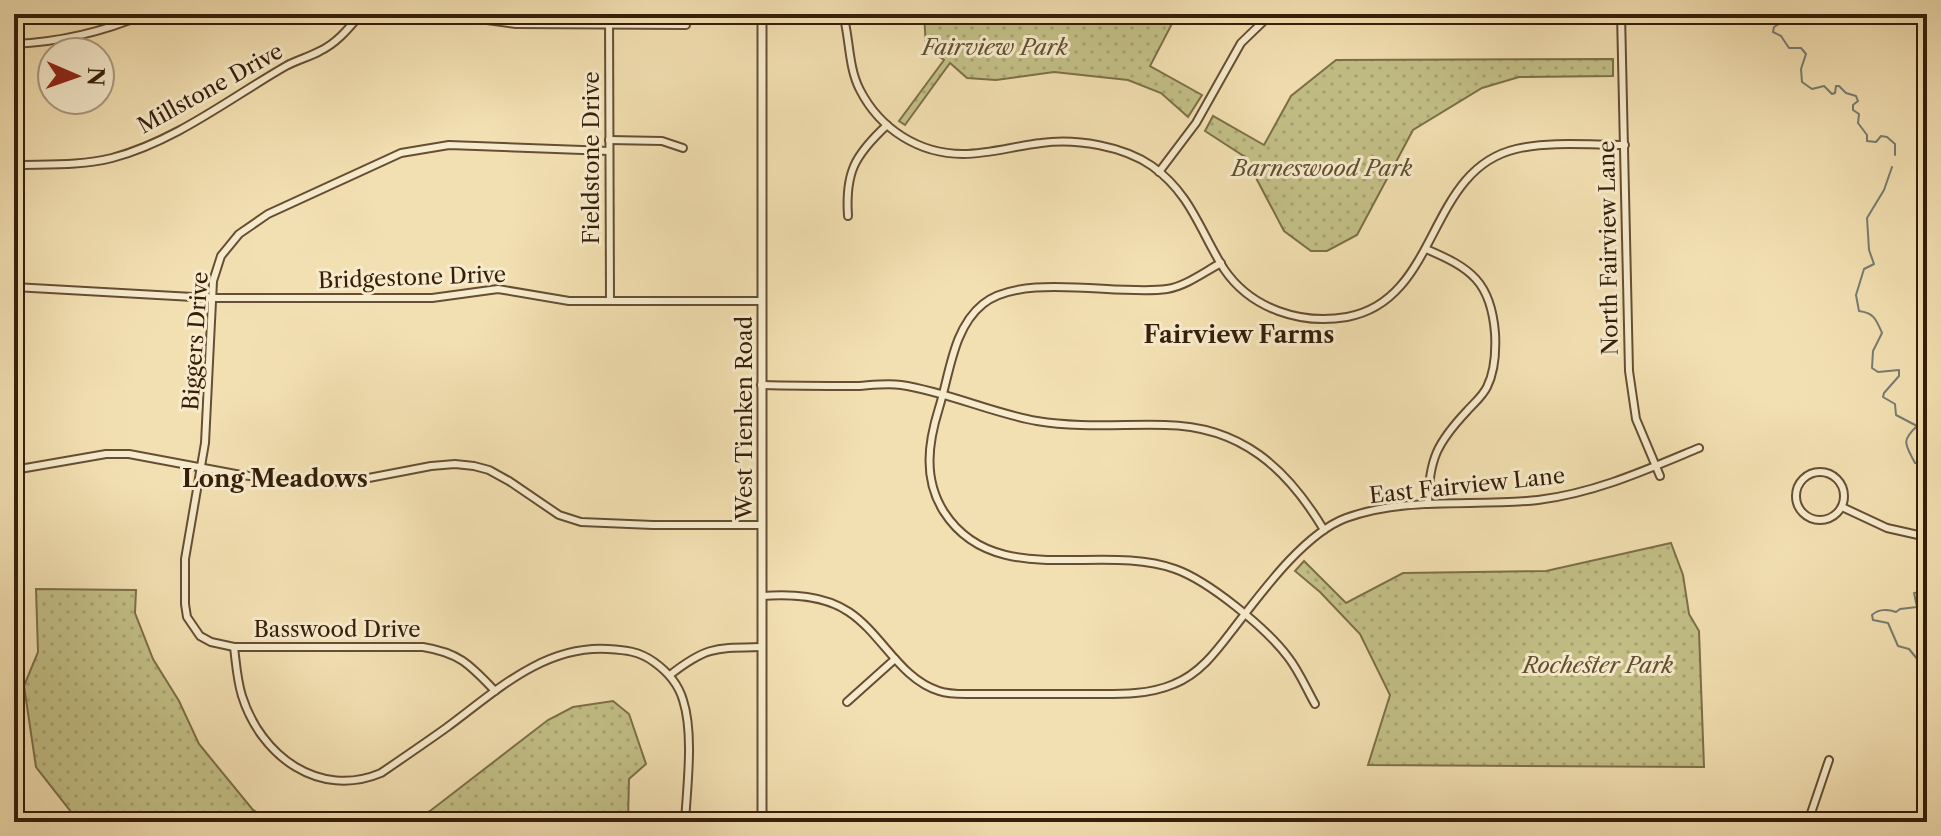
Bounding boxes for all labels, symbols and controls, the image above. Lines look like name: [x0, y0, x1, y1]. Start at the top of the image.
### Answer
park label: Fairview Park: [920, 34, 1068, 61]
north arrow: [36, 36, 116, 116]
street label: Millstone Drive: [133, 37, 288, 139]
text: N: [82, 67, 109, 87]
street label: Fieldstone Drive: [578, 71, 605, 245]
street label: North Fairview Lane: [1593, 140, 1624, 356]
park label: Barneswood Park: [1230, 155, 1413, 182]
street label: Bridgestone Drive: [317, 261, 507, 294]
street label: Biggers Drive: [177, 271, 214, 411]
street label: West Tienken Road: [731, 316, 758, 521]
district label: Fairview Farms: [1144, 320, 1334, 349]
street label: East Fairview Lane: [1368, 462, 1566, 509]
district label: Long Meadows: [182, 464, 368, 493]
street label: Basswood Drive: [253, 616, 421, 643]
park label: Rochester Park: [1521, 652, 1674, 679]

